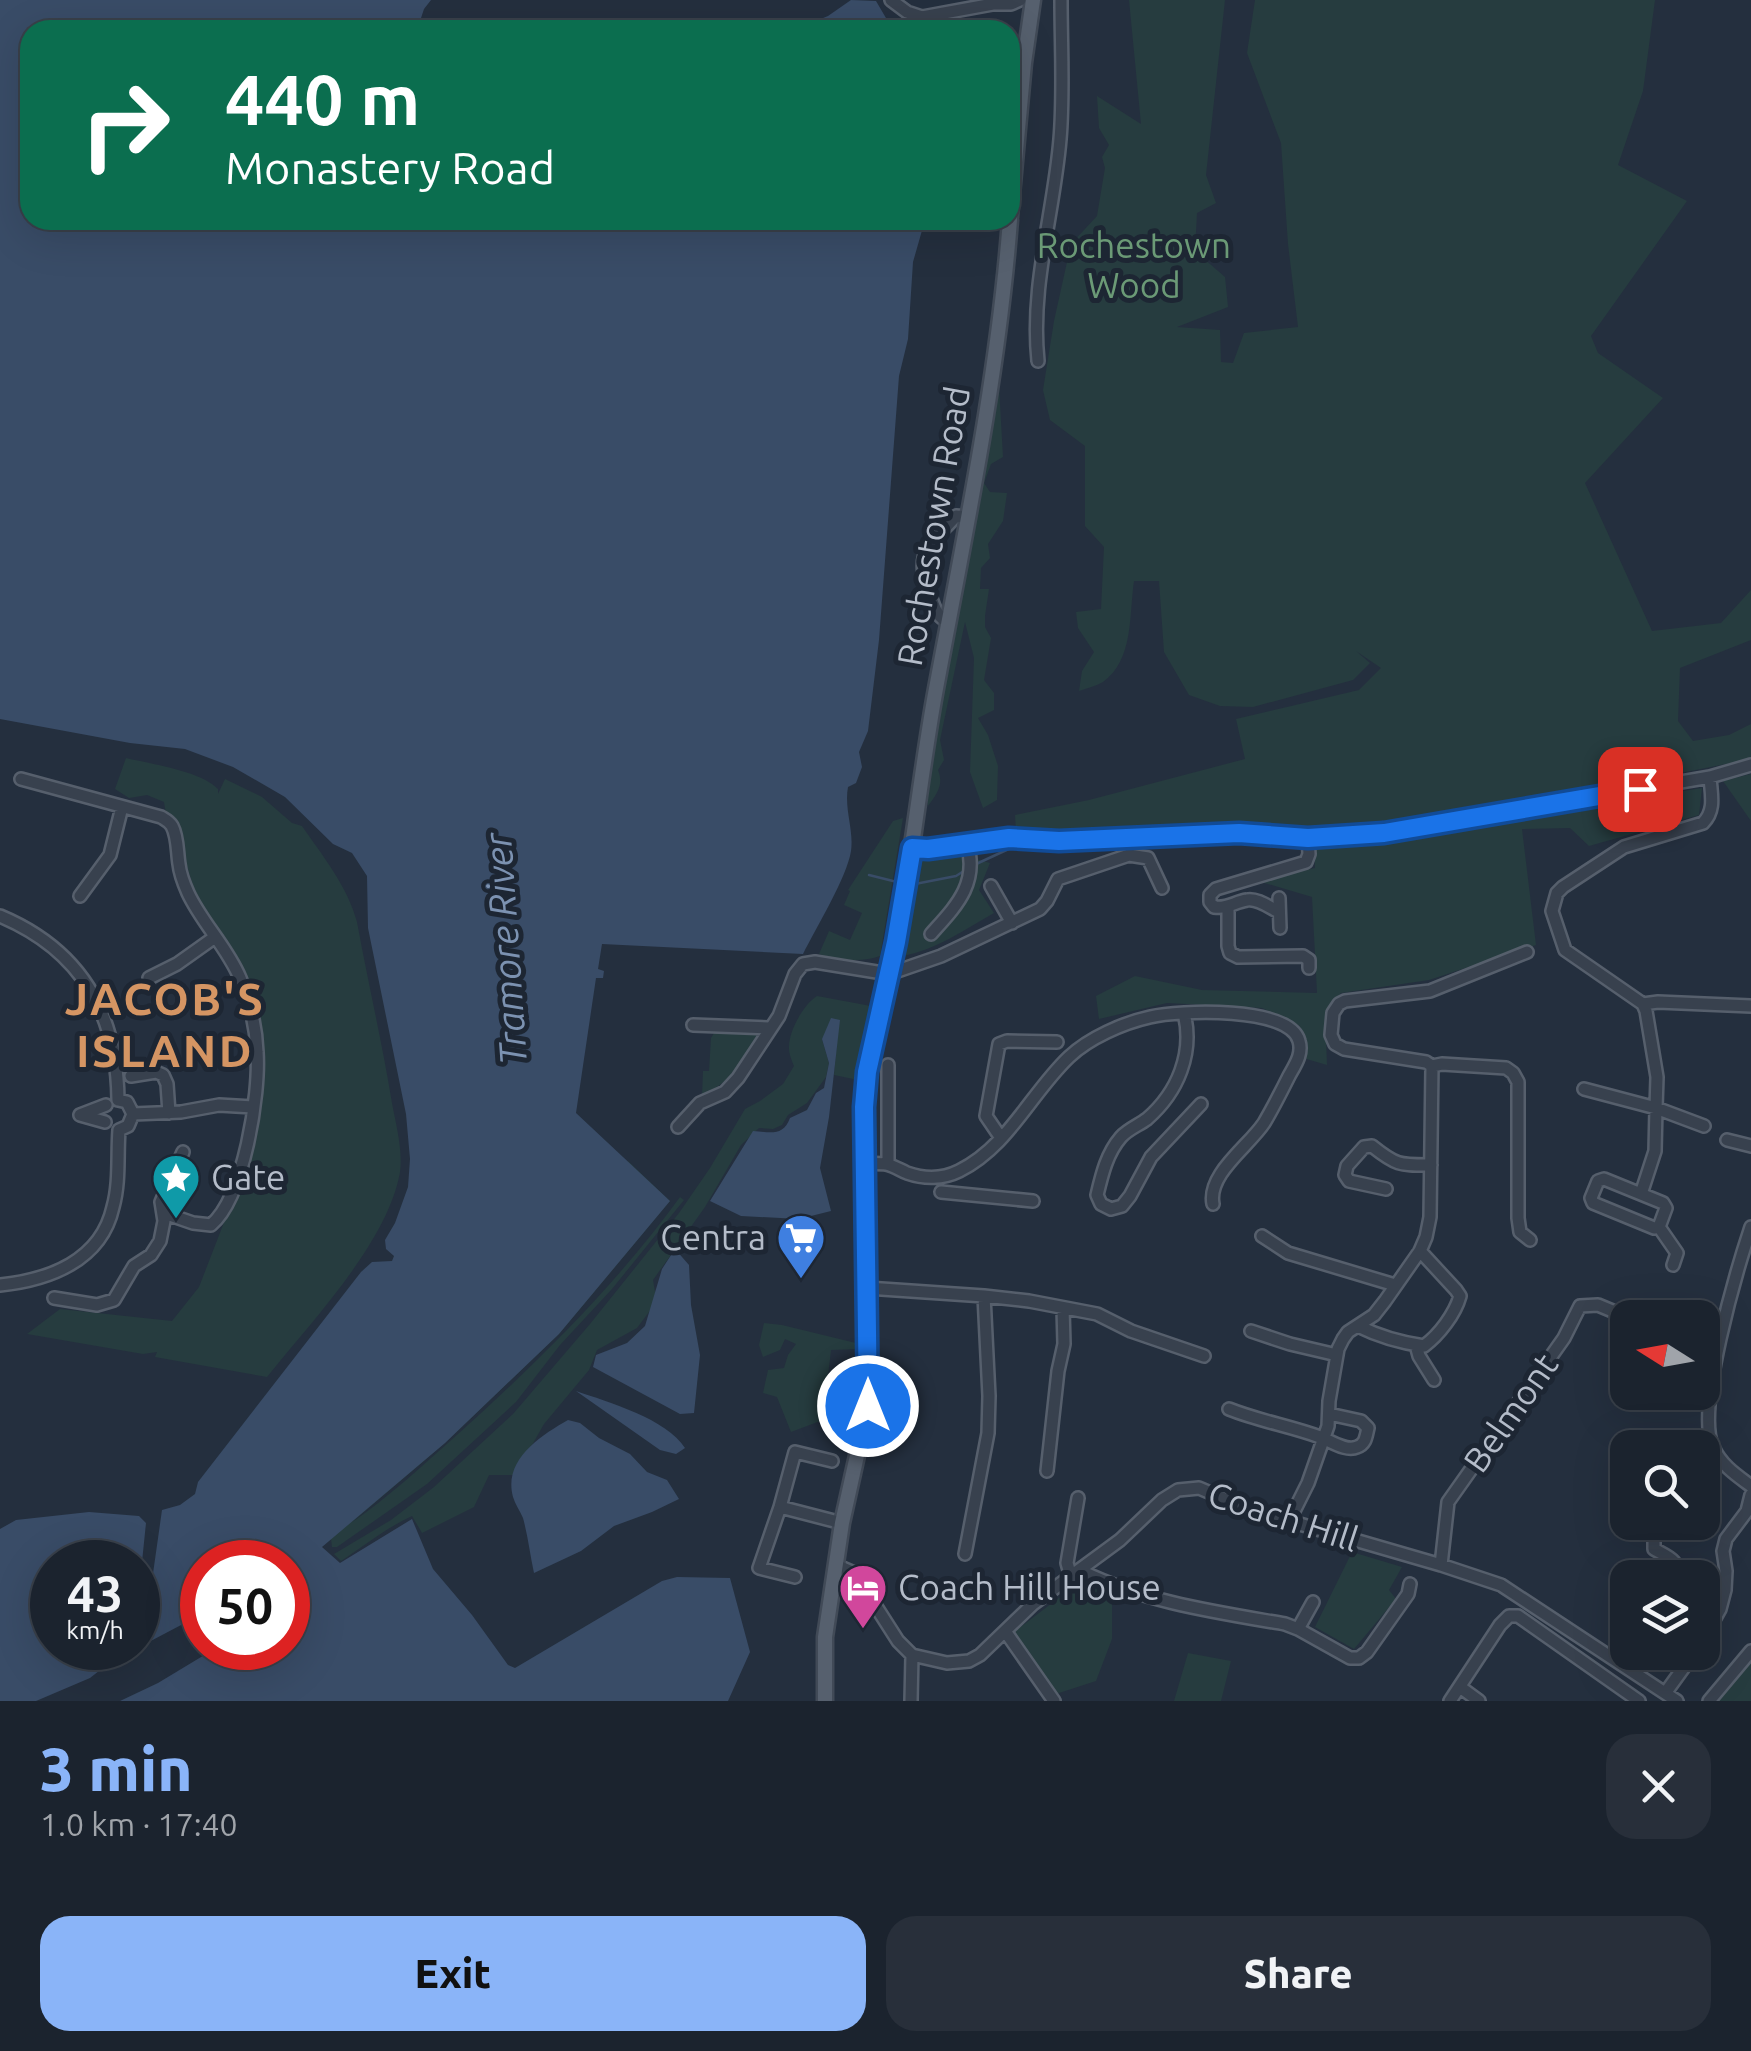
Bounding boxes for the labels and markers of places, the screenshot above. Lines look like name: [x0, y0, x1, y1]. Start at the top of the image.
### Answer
pin: [1598, 747, 1683, 832]
place icon: Gate: [150, 1152, 202, 1220]
place label: Gate: [211, 1157, 285, 1197]
supermarket icon: Centra: [775, 1212, 827, 1280]
place label: Centra: [660, 1217, 766, 1257]
hotel icon: Coach Hill House: [837, 1562, 889, 1630]
place label: Coach Hill House: [898, 1567, 1161, 1607]

